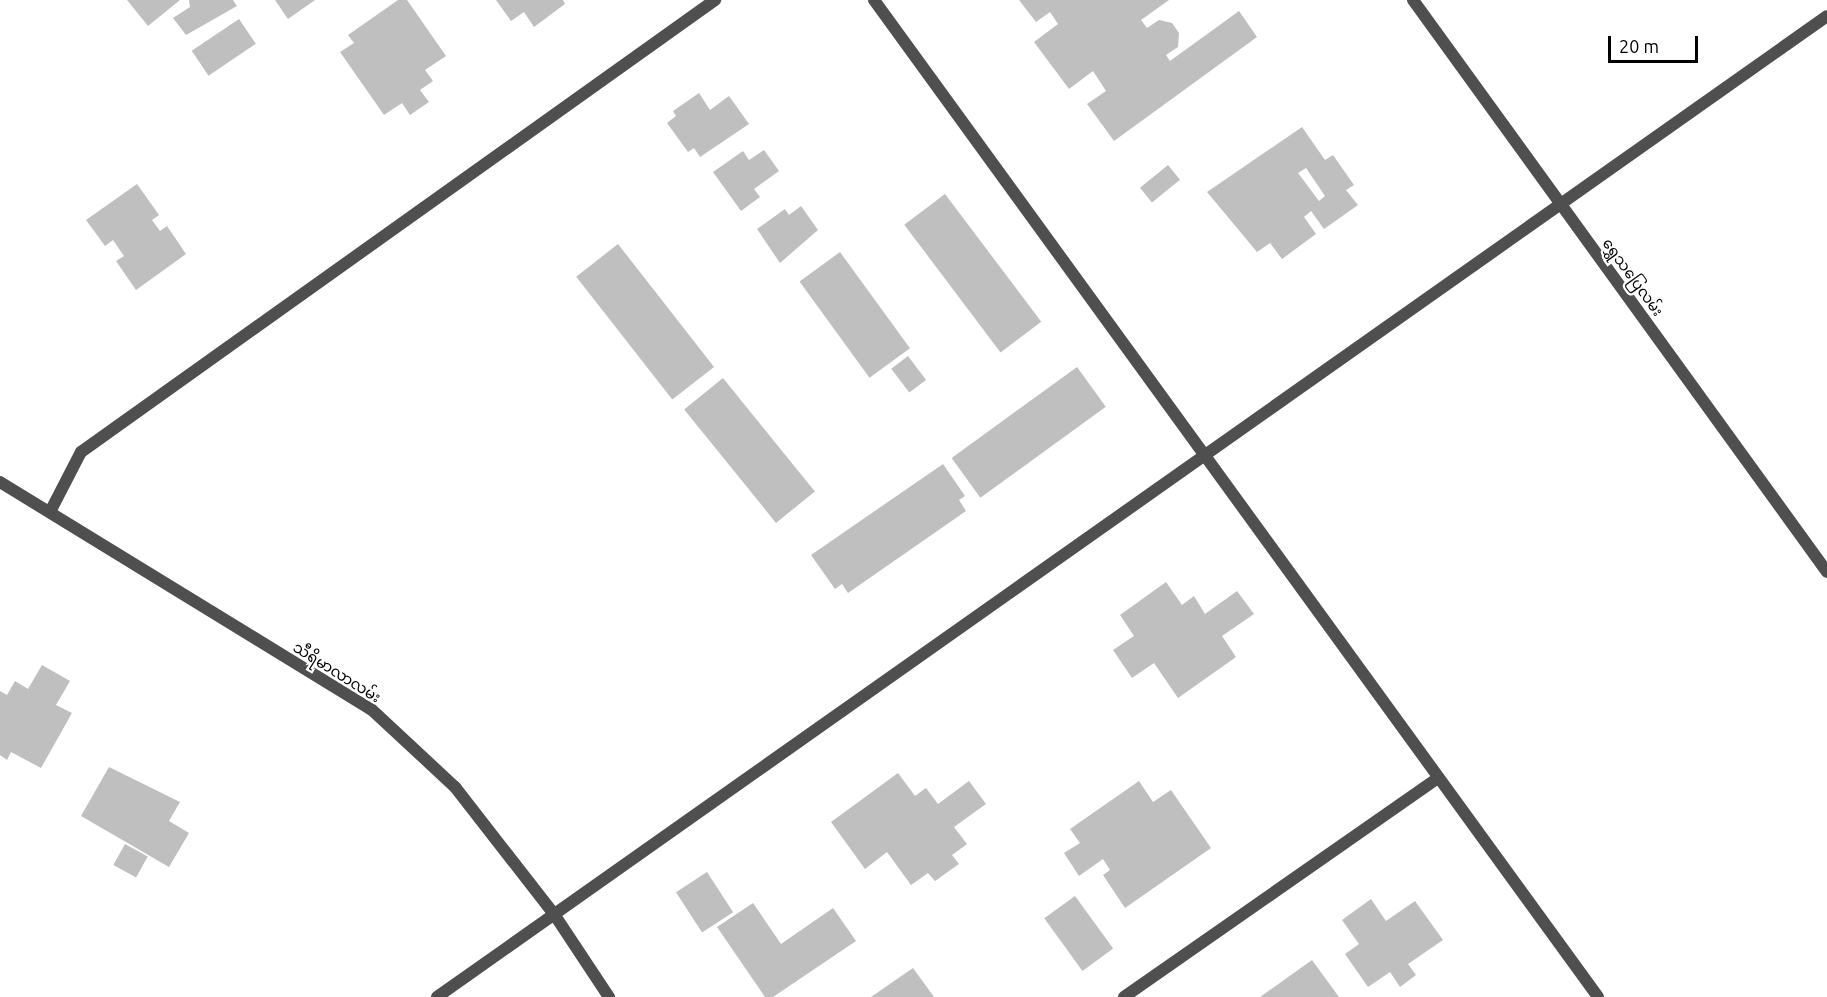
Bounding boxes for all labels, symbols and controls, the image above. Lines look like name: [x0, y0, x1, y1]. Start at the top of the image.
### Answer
scale bar: [1611, 24, 1701, 62]
text: 20 m: [1619, 36, 1659, 56]
street label: ရွှေသပြေလမ်း: [1599, 235, 1667, 319]
street label: သီရိမာလာလမ်း: [290, 638, 384, 706]

